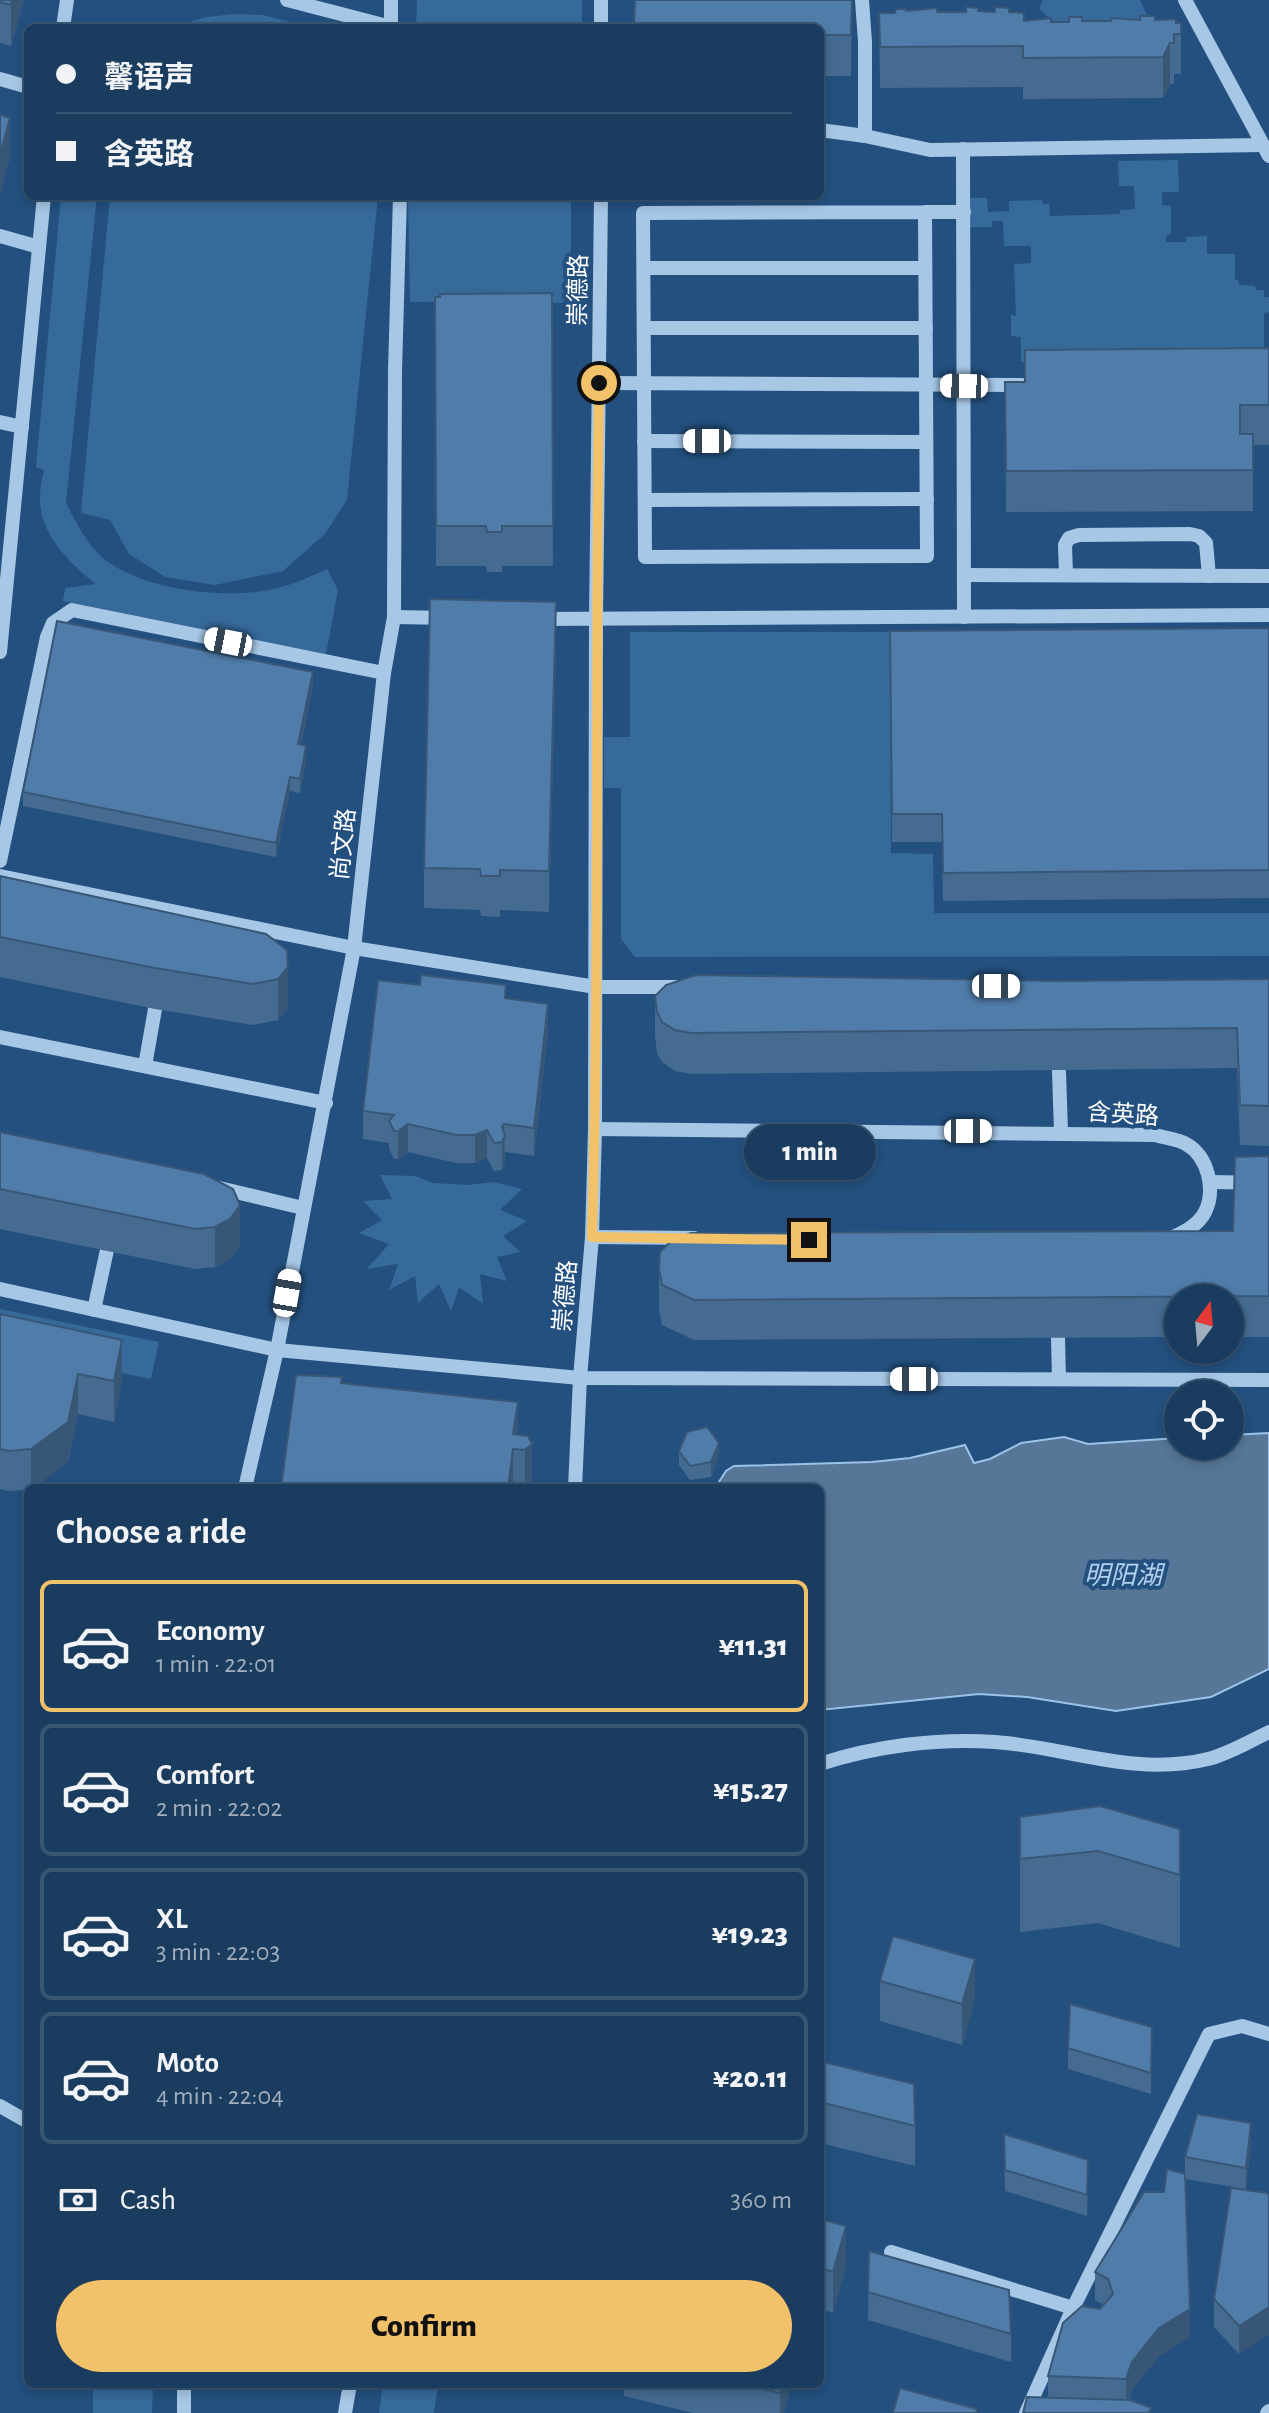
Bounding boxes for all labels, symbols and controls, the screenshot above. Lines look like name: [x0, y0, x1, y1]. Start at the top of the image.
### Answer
text: 馨语声: [104, 63, 194, 93]
text: 含英路: [104, 140, 194, 170]
street label: 崇德路: [564, 254, 592, 326]
route start: [581, 365, 617, 401]
car: [940, 374, 988, 398]
car: [683, 429, 731, 453]
car: [202, 626, 254, 658]
street label: 尚文路: [326, 807, 360, 881]
car: [972, 974, 1020, 998]
street label: 含英路: [1086, 1099, 1160, 1129]
car: [944, 1119, 992, 1143]
callout: 1 min: [743, 1124, 875, 1180]
text: 1 min: [782, 1139, 838, 1165]
route end: [791, 1222, 827, 1258]
street label: 崇德路: [549, 1259, 581, 1333]
car: [271, 1267, 303, 1319]
north arrow: [1164, 1284, 1244, 1364]
map controls: [1164, 1284, 1244, 1460]
car: [890, 1367, 938, 1391]
button: locate: [1164, 1380, 1244, 1460]
text: Choose a ride: [56, 1514, 246, 1550]
water label: 明阳湖: [1084, 1562, 1166, 1589]
icon: car: [60, 1610, 132, 1682]
text: Economy: [156, 1616, 265, 1646]
text: ¥11.31: [718, 1631, 788, 1661]
text: 1 min · 22:01: [156, 1651, 277, 1677]
icon: car: [60, 1754, 132, 1826]
text: Comfort: [156, 1760, 255, 1790]
text: ¥15.27: [713, 1775, 788, 1805]
text: 2 min · 22:02: [156, 1795, 282, 1821]
icon: car: [60, 1898, 132, 1970]
text: XL: [156, 1904, 188, 1934]
text: ¥19.23: [711, 1919, 788, 1949]
text: 3 min · 22:03: [156, 1939, 280, 1965]
icon: car: [60, 2042, 132, 2114]
text: Moto: [156, 2048, 219, 2078]
text: ¥20.11: [713, 2063, 788, 2093]
text: 4 min · 22:04: [156, 2083, 284, 2109]
icon: cash: [56, 2178, 100, 2222]
text: Cash: [120, 2185, 176, 2215]
text: 360 m: [730, 2187, 792, 2213]
button: Confirm: [56, 2280, 792, 2372]

